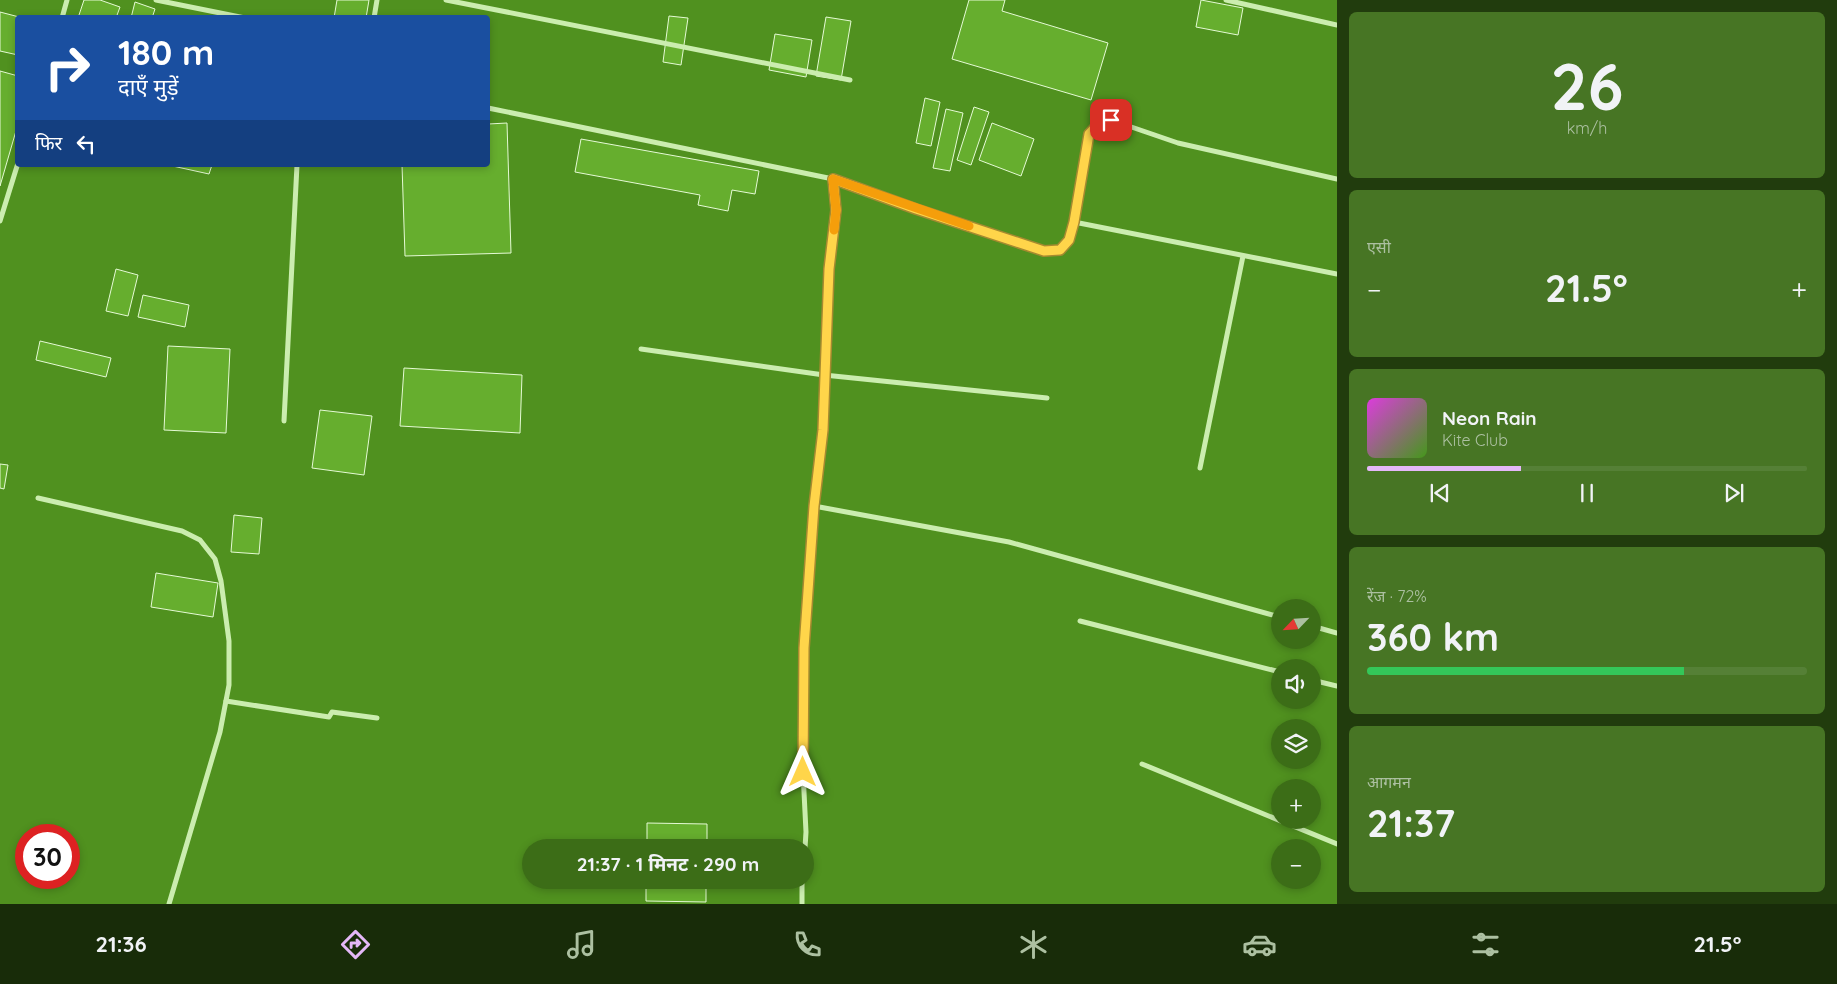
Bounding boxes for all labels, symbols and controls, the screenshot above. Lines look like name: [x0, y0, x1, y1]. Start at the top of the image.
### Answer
text: 180 m: [118, 30, 214, 74]
icon: right: [35, 35, 100, 100]
text: 26: [1551, 45, 1623, 126]
text: दाएँ मुड़ें: [118, 73, 178, 101]
pin: [1090, 99, 1132, 141]
icon: arrive: [1097, 106, 1125, 134]
text: km/h: [1567, 118, 1607, 138]
icon: left: [72, 130, 100, 158]
text: फिर: [35, 131, 62, 155]
text: एसी: [1367, 237, 1391, 257]
text: 21.5°: [1545, 264, 1628, 312]
text: −: [1367, 272, 1382, 307]
text: +: [1791, 272, 1807, 307]
text: Neon Rain: [1442, 406, 1537, 430]
text: Kite Club: [1442, 430, 1508, 450]
icon: previous: [1426, 479, 1454, 507]
icon: pause: [1573, 479, 1601, 507]
icon: next: [1720, 479, 1748, 507]
text: रेंज · 72%: [1367, 586, 1427, 606]
north arrow: [1271, 599, 1321, 649]
map controls: [1271, 599, 1321, 889]
text: 360 km: [1367, 613, 1499, 661]
button: sound: [1271, 659, 1321, 709]
button: layers: [1271, 719, 1321, 769]
position arrow: [776, 745, 828, 797]
text: आगमन: [1367, 772, 1411, 792]
button: +: [1271, 779, 1321, 829]
text: 21:37: [1367, 799, 1455, 847]
speed limit sign: 30: [15, 824, 80, 889]
button: −: [1271, 839, 1321, 889]
text: 21:37 · 1 मिनट · 290 m: [577, 852, 759, 876]
icon: directions: [338, 927, 373, 962]
icon: music: [564, 927, 599, 962]
icon: phone: [790, 927, 825, 962]
icon: climate: [1016, 927, 1051, 962]
icon: car: [1242, 927, 1277, 962]
icon: filters: [1468, 927, 1503, 962]
text: 21:36: [96, 930, 147, 958]
text: 21.5°: [1694, 930, 1741, 958]

